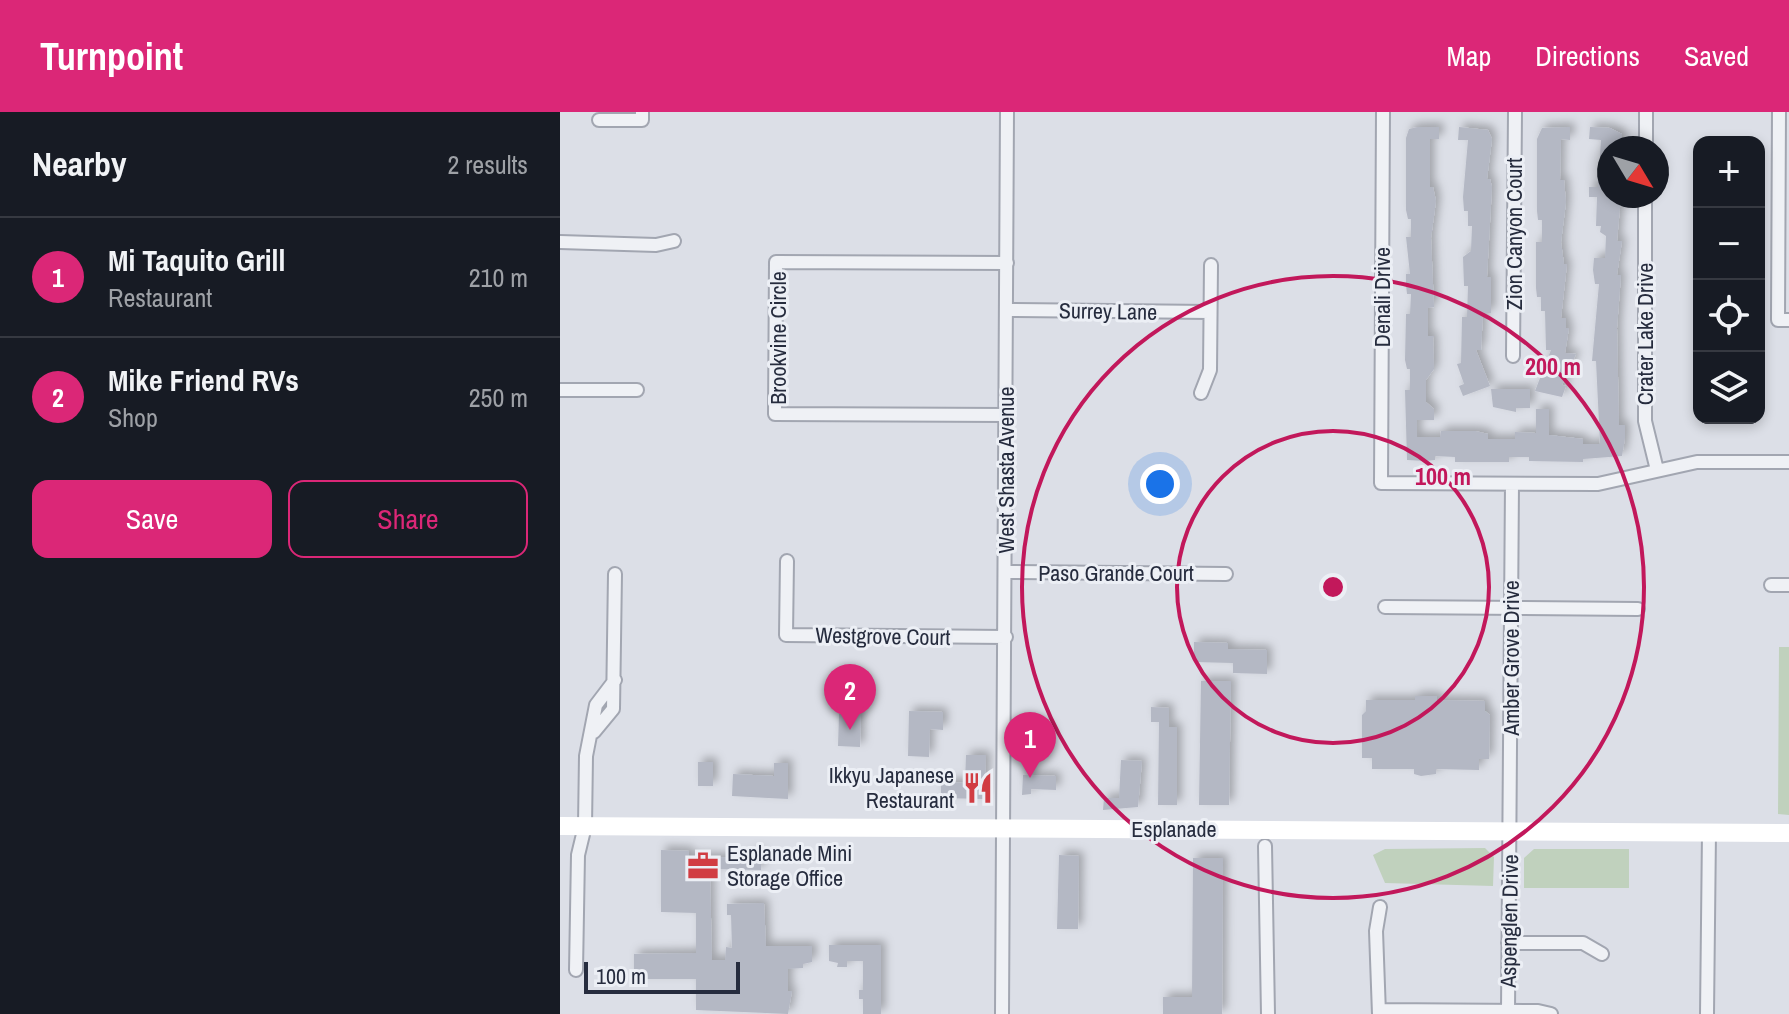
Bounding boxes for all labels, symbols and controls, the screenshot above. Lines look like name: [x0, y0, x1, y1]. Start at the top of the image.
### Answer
text: Turnpoint: [40, 31, 183, 82]
text: Map: [1447, 37, 1491, 75]
text: Directions: [1535, 37, 1640, 75]
text: Saved: [1684, 37, 1749, 75]
north arrow: [1597, 136, 1669, 208]
map controls: [1693, 136, 1765, 424]
button: +: [1693, 136, 1765, 208]
text: Nearby: [32, 141, 127, 187]
text: 2 results: [447, 147, 528, 182]
street label: Zion Canyon Court: [1499, 158, 1529, 310]
button: −: [1693, 208, 1765, 280]
text: Mi Taquito Grill: [108, 240, 285, 280]
street label: Denali Drive: [1367, 247, 1397, 347]
text: 1: [52, 260, 64, 295]
text: 210 m: [469, 260, 528, 295]
street label: Crater Lake Drive: [1630, 263, 1660, 405]
street label: Brookvine Circle: [763, 271, 793, 405]
text: Restaurant: [108, 280, 212, 315]
button: locate: [1693, 280, 1765, 352]
street label: Surrey Lane: [1059, 295, 1157, 327]
text: 200 m: [1525, 350, 1581, 382]
button: layers: [1693, 352, 1765, 424]
text: Mike Friend RVs: [108, 360, 299, 400]
text: 2: [52, 380, 64, 415]
text: 250 m: [469, 380, 528, 415]
street label: West Shasta Avenue: [991, 387, 1021, 553]
text: Shop: [108, 400, 158, 435]
text: 100 m: [1415, 460, 1471, 492]
your location: [1140, 464, 1180, 504]
button: Save: [32, 480, 272, 558]
button: Share: [288, 480, 528, 558]
street label: Paso Grande Court: [1038, 558, 1194, 588]
centre of rings: [1319, 573, 1347, 601]
street label: Amber Grove Drive: [1496, 580, 1526, 737]
street label: Westgrove Court: [815, 620, 951, 652]
pin: 2: [824, 664, 876, 730]
pin: 1: [1004, 712, 1056, 778]
place label: Ikkyu Japanese Restaurant: [829, 760, 954, 815]
restaurant icon: Ikkyu Japanese Restaurant: [961, 771, 995, 805]
street label: Esplanade: [1131, 814, 1217, 844]
place label: Esplanade Mini Storage Office: [727, 838, 852, 893]
office icon: Esplanade Mini Storage Office: [686, 849, 720, 883]
street label: Aspenglen Drive: [1493, 854, 1525, 989]
scale bar: [584, 958, 740, 994]
text: 100 m: [596, 961, 646, 991]

